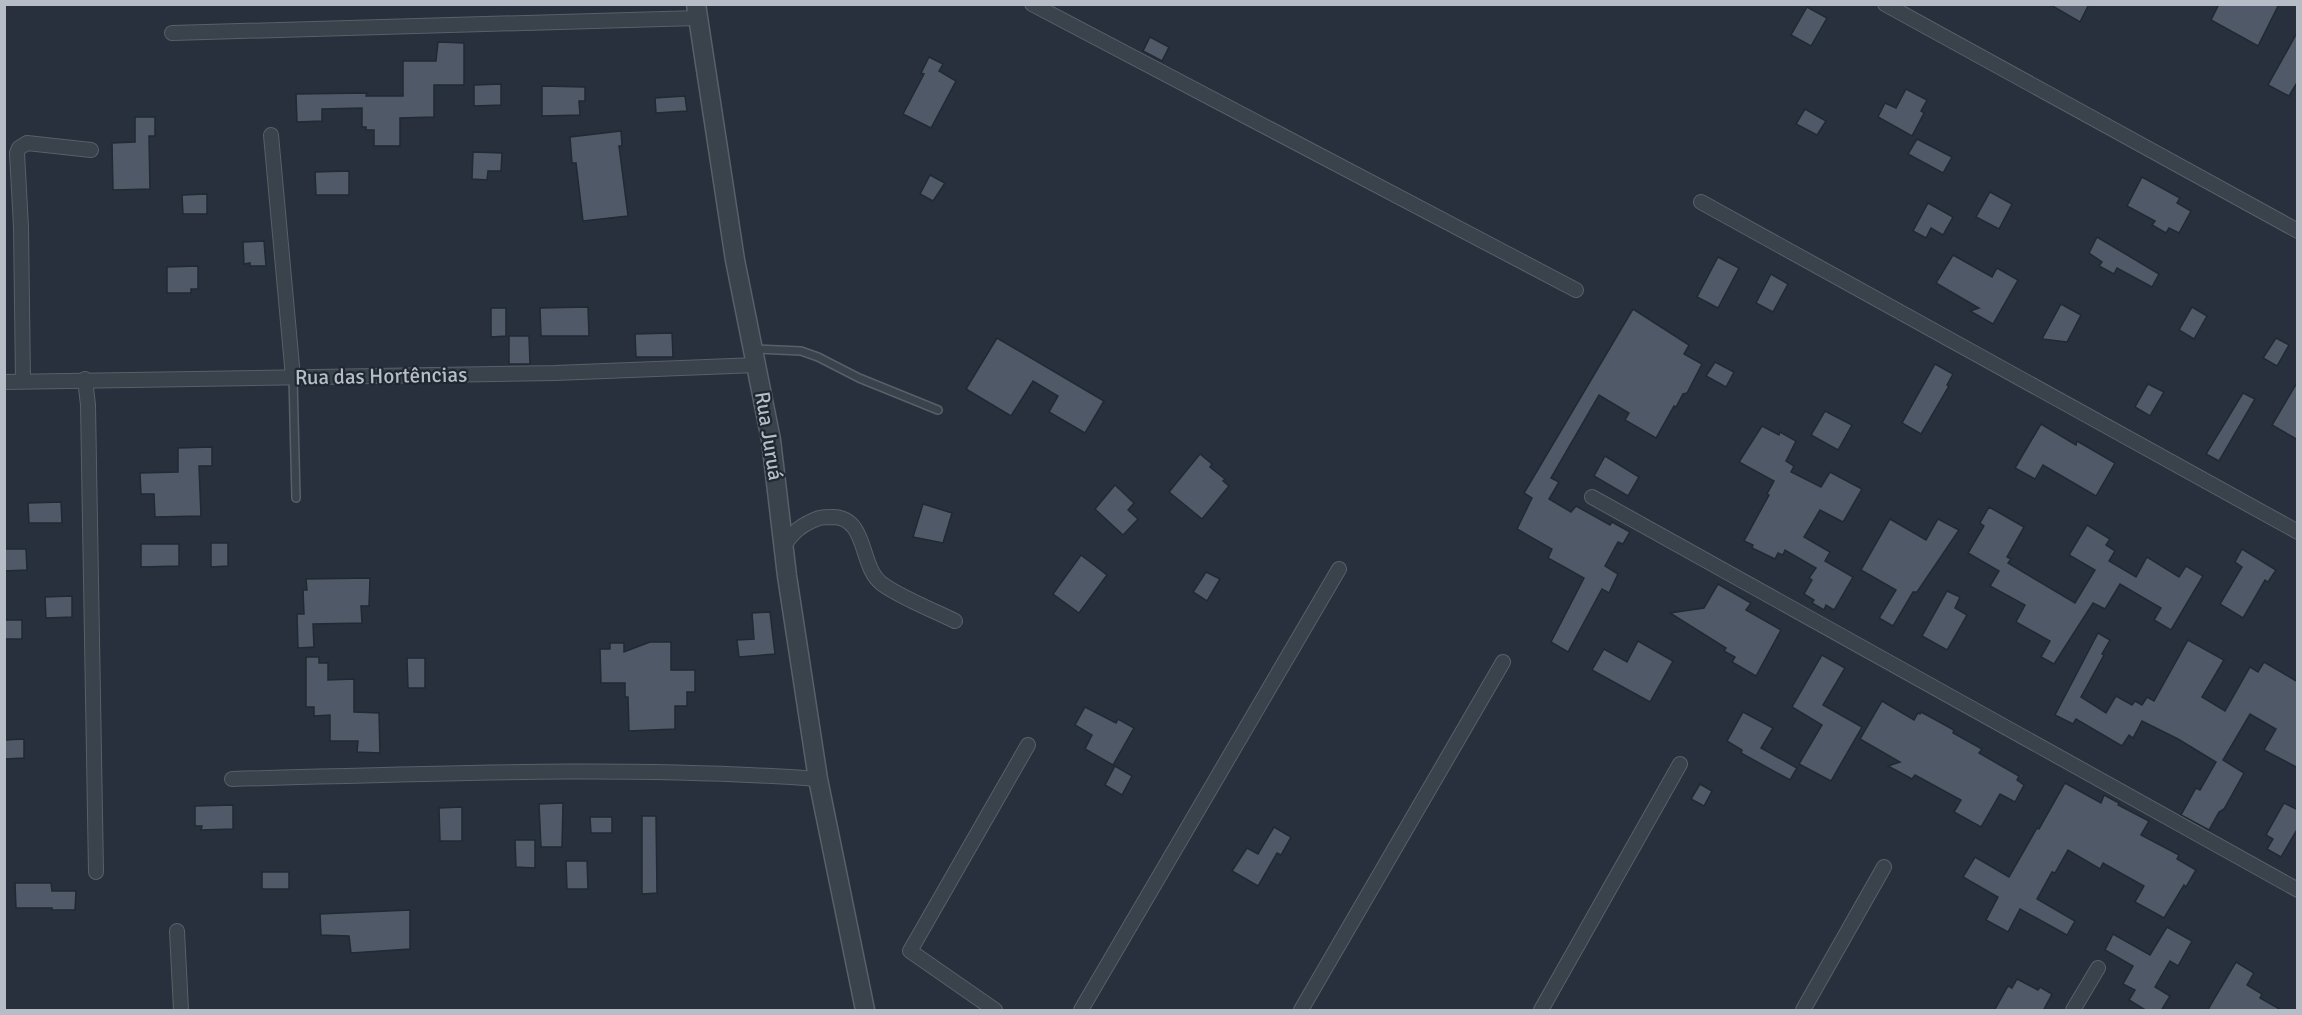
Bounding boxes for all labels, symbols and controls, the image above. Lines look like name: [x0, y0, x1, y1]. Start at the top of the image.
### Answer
street label: Rua das Hortências: [295, 361, 467, 391]
street label: Rua Juruá: [749, 390, 789, 482]

